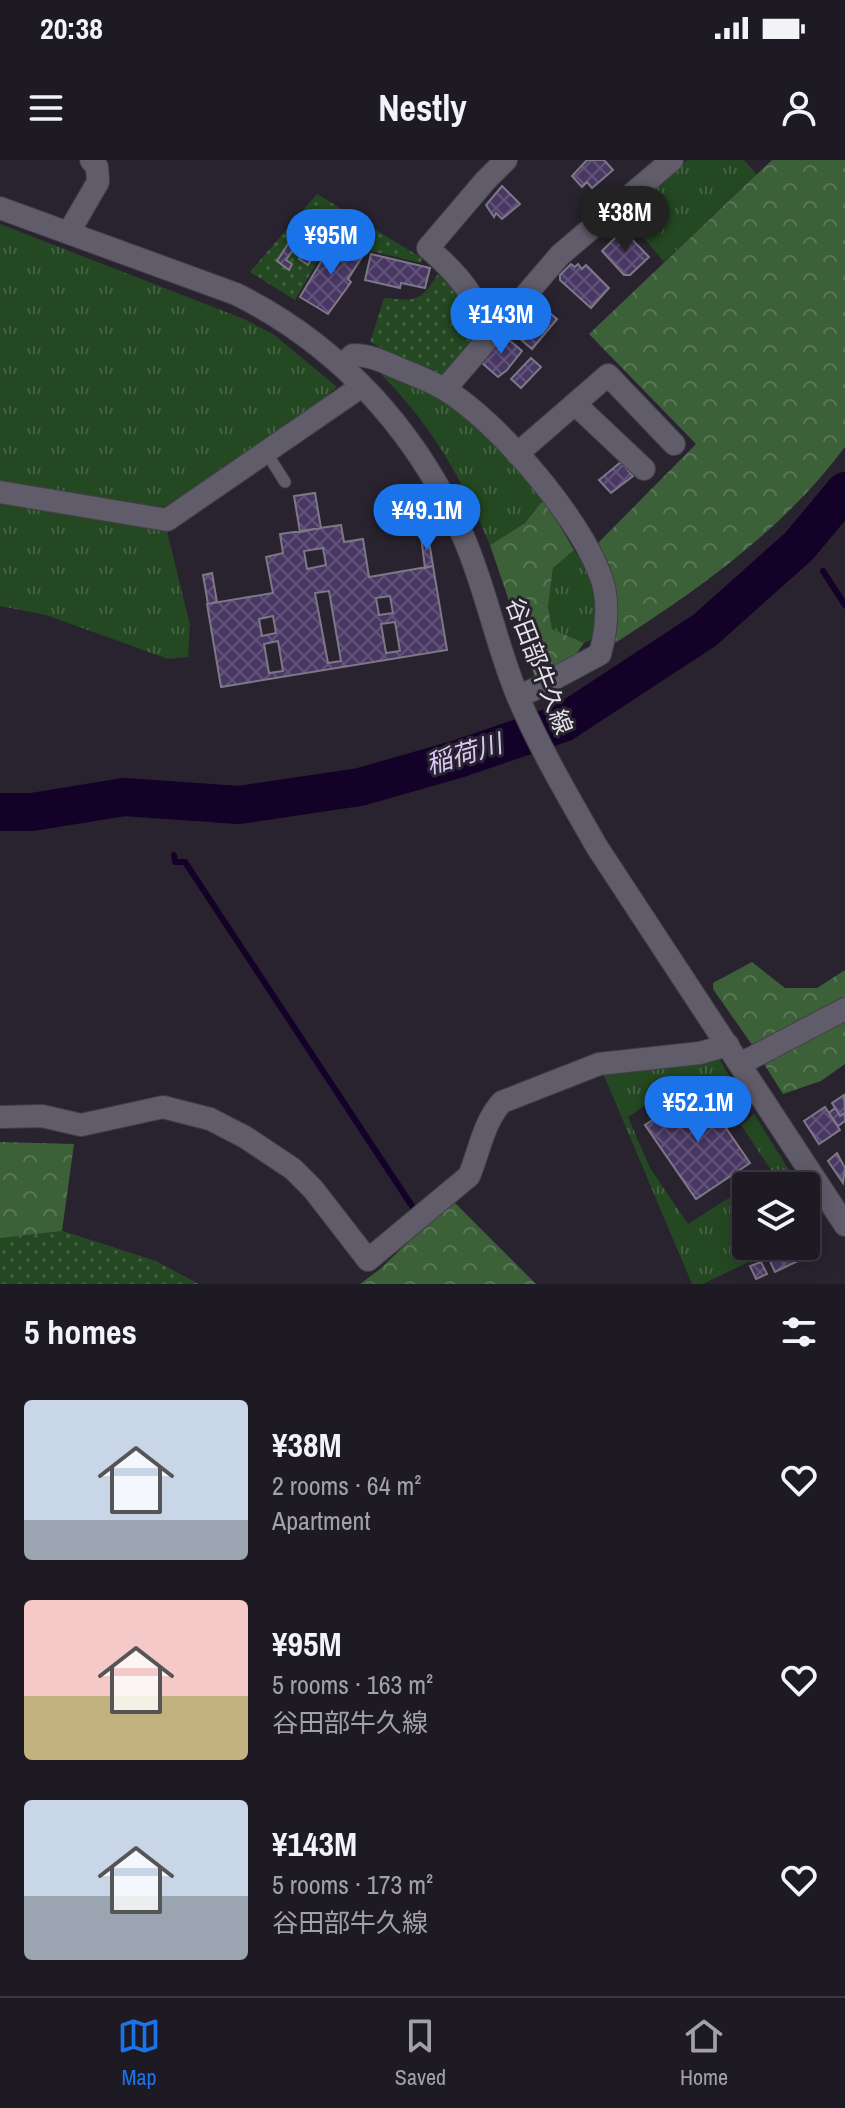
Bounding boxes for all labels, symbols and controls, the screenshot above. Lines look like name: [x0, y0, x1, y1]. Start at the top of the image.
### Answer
text: 20:38: [40, 8, 103, 48]
text: Nestly: [378, 84, 467, 132]
icon: menu: [24, 86, 68, 130]
icon: person: [777, 86, 821, 130]
pin: ¥38M: [578, 186, 672, 254]
text: ¥38M: [598, 194, 652, 229]
pin: ¥95M: [284, 209, 378, 277]
text: ¥95M: [304, 217, 358, 252]
pin: ¥143M: [445, 288, 557, 356]
text: ¥143M: [468, 296, 534, 331]
pin: ¥49.1M: [362, 484, 492, 552]
text: ¥49.1M: [391, 492, 463, 527]
street label: 谷田部牛久線: [499, 593, 581, 739]
water label: 稲荷川: [421, 725, 509, 782]
pin: ¥52.1M: [633, 1076, 763, 1144]
text: ¥52.1M: [662, 1084, 734, 1119]
map controls: [732, 1172, 820, 1260]
button: layers: [732, 1172, 820, 1260]
text: 5 homes: [24, 1309, 137, 1355]
icon: filters: [777, 1310, 821, 1354]
text: ¥38M: [272, 1422, 342, 1468]
icon: home: [88, 1432, 184, 1528]
icon: heart: [777, 1458, 821, 1502]
text: 2 rooms · 64 m²: [272, 1468, 421, 1503]
text: Apartment: [272, 1503, 370, 1538]
text: ¥95M: [272, 1621, 342, 1667]
icon: home: [88, 1632, 184, 1728]
icon: heart: [777, 1658, 821, 1702]
text: 5 rooms · 163 m²: [272, 1667, 433, 1702]
text: 谷田部牛久線: [272, 1705, 428, 1740]
text: ¥143M: [272, 1821, 357, 1867]
icon: home: [88, 1832, 184, 1928]
icon: heart: [777, 1858, 821, 1902]
text: 5 rooms · 173 m²: [272, 1867, 433, 1902]
text: 谷田部牛久線: [272, 1905, 428, 1940]
tab: Map: [117, 2014, 161, 2092]
tab: Saved: [395, 2014, 446, 2092]
tab: Home: [680, 2014, 728, 2092]

